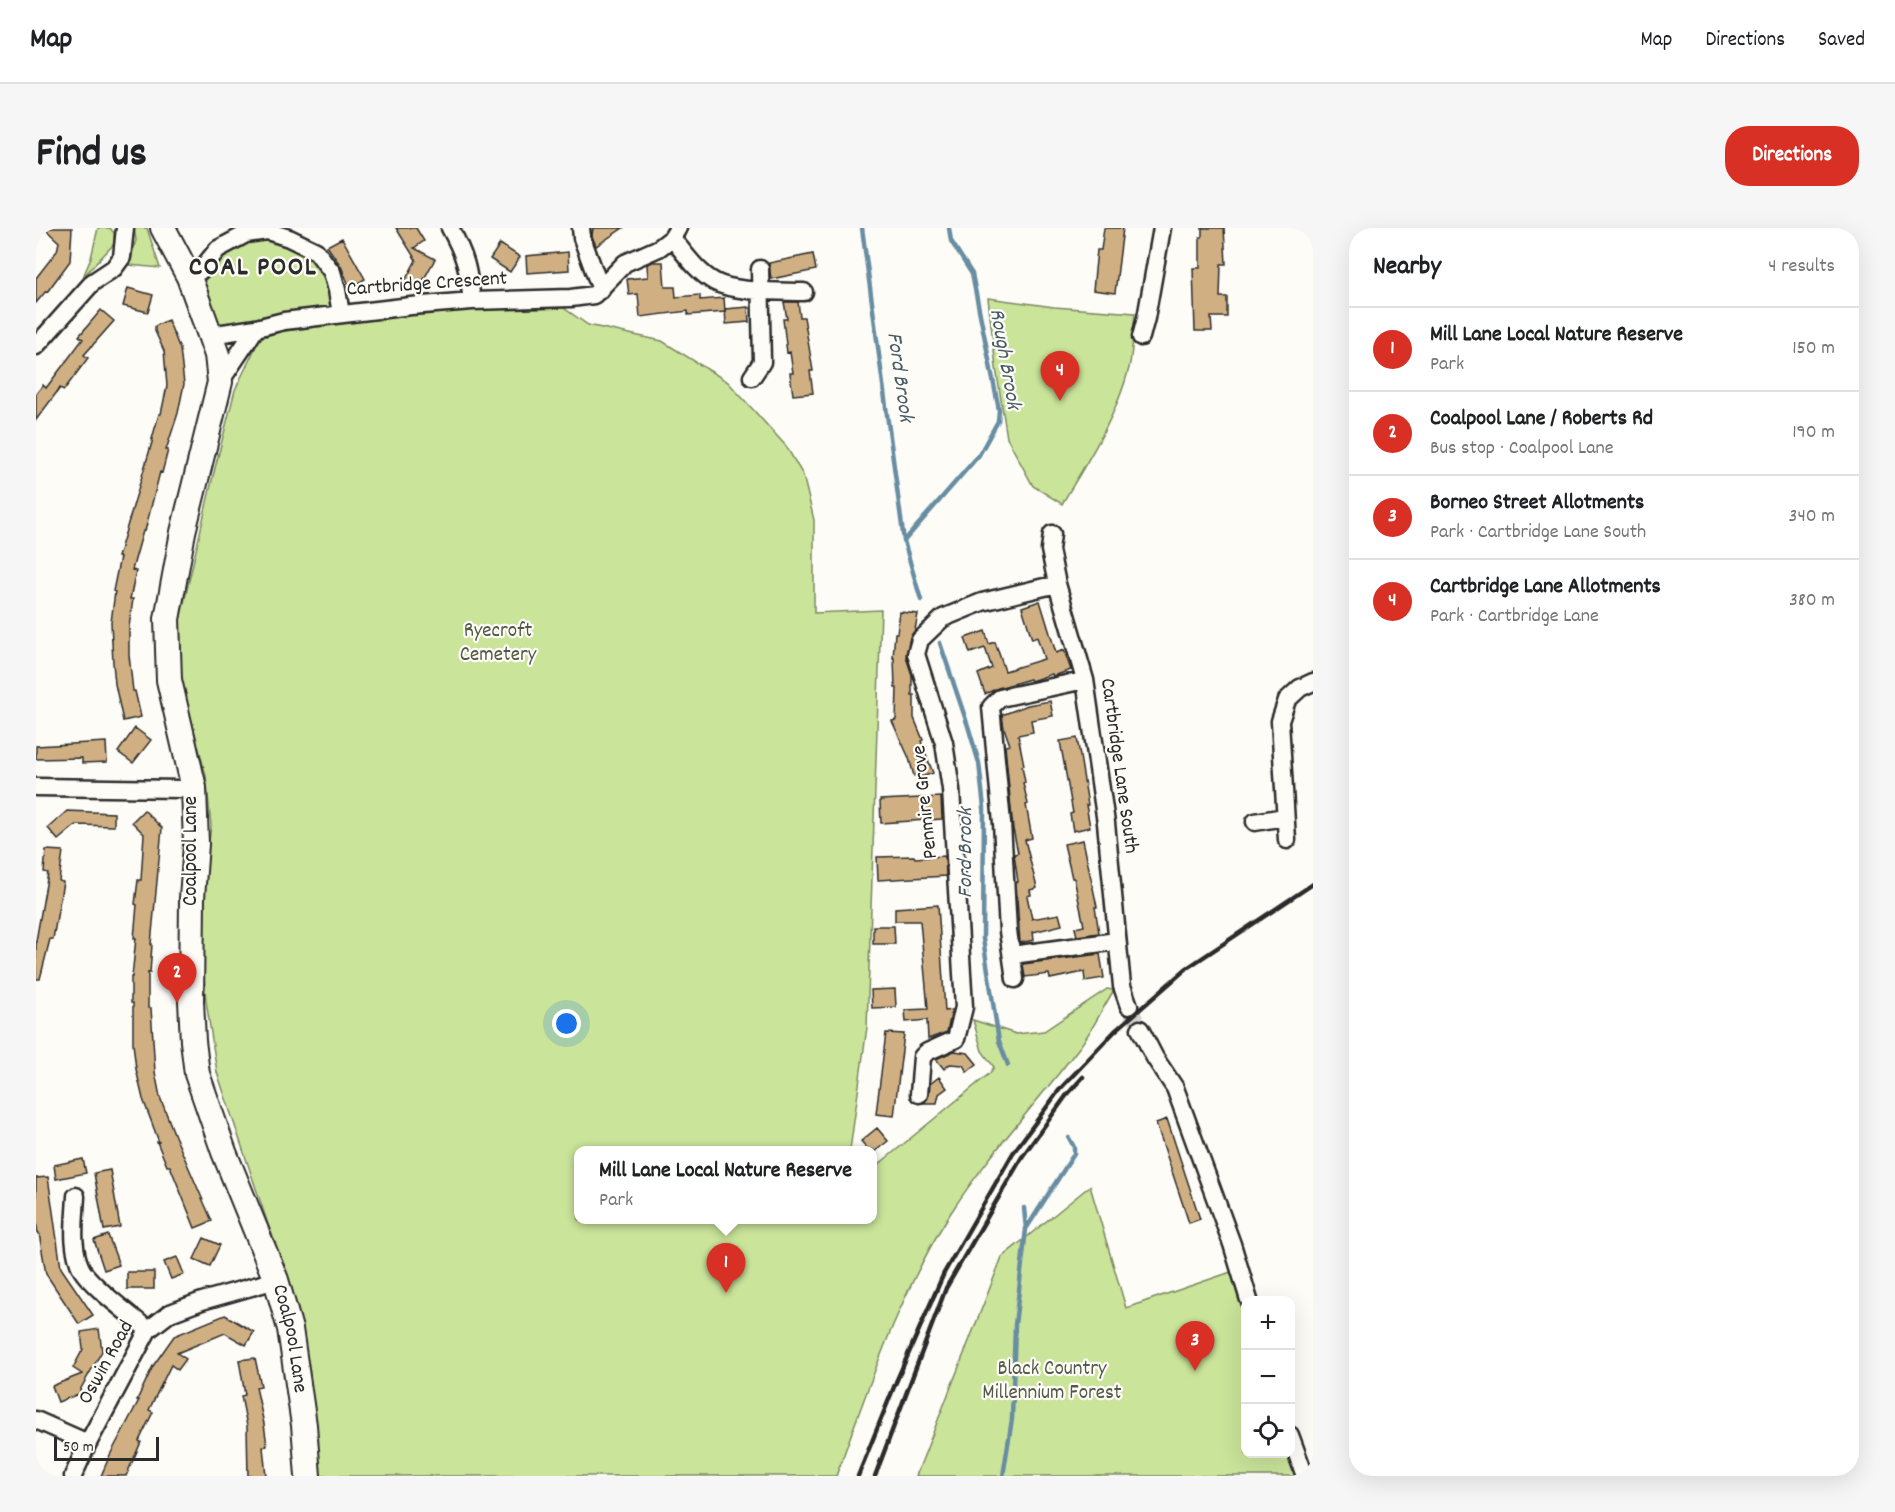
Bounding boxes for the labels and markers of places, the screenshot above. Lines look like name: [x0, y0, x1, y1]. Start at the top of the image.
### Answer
pin: 4: [1040, 352, 1080, 401]
pin: 2: [158, 954, 196, 1003]
pin: 1: [706, 1244, 746, 1293]
pin: 3: [1176, 1322, 1214, 1371]

